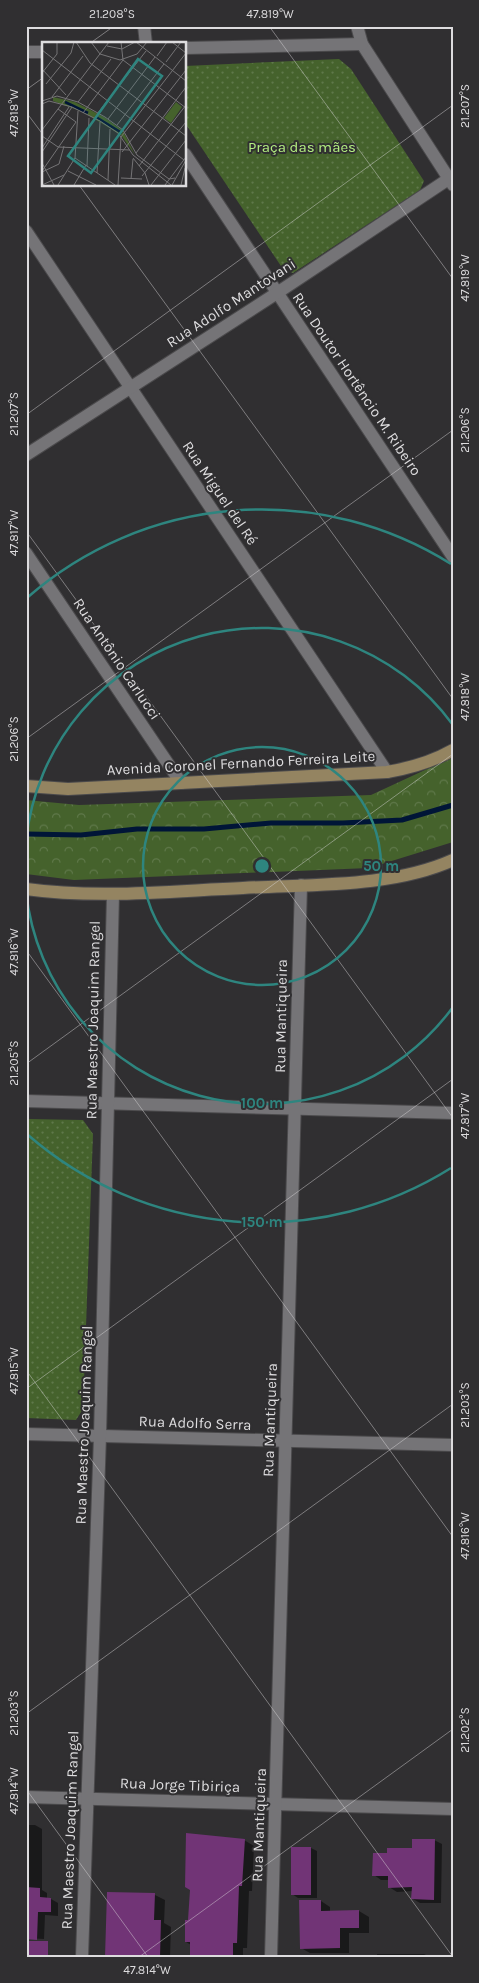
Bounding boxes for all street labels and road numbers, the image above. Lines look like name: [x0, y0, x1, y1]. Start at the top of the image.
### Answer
street label: Rua Adolfo Mantovani: [163, 255, 299, 351]
street label: Rua Doutor Hortêncio M. Ribeiro: [289, 289, 425, 479]
street label: Rua Miguel del Ré: [179, 438, 261, 548]
street label: Rua Antônio Carlucci: [70, 595, 164, 723]
street label: Avenida Coronel Fernando Ferreira Leite: [106, 747, 376, 779]
street label: Rua Maestro Joaquim Rangel: [82, 920, 104, 1120]
street label: Rua Mantiqueira: [271, 959, 291, 1073]
street label: Rua Maestro Joaquim Rangel: [72, 1325, 96, 1525]
street label: Rua Mantiqueira: [259, 1363, 281, 1477]
street label: Rua Adolfo Serra: [138, 1412, 252, 1434]
street label: Rua Maestro Joaquim Rangel: [58, 1730, 82, 1930]
street label: Rua Mantiqueira: [248, 1768, 270, 1882]
street label: Rua Jorge Tibiriça: [119, 1774, 241, 1796]

